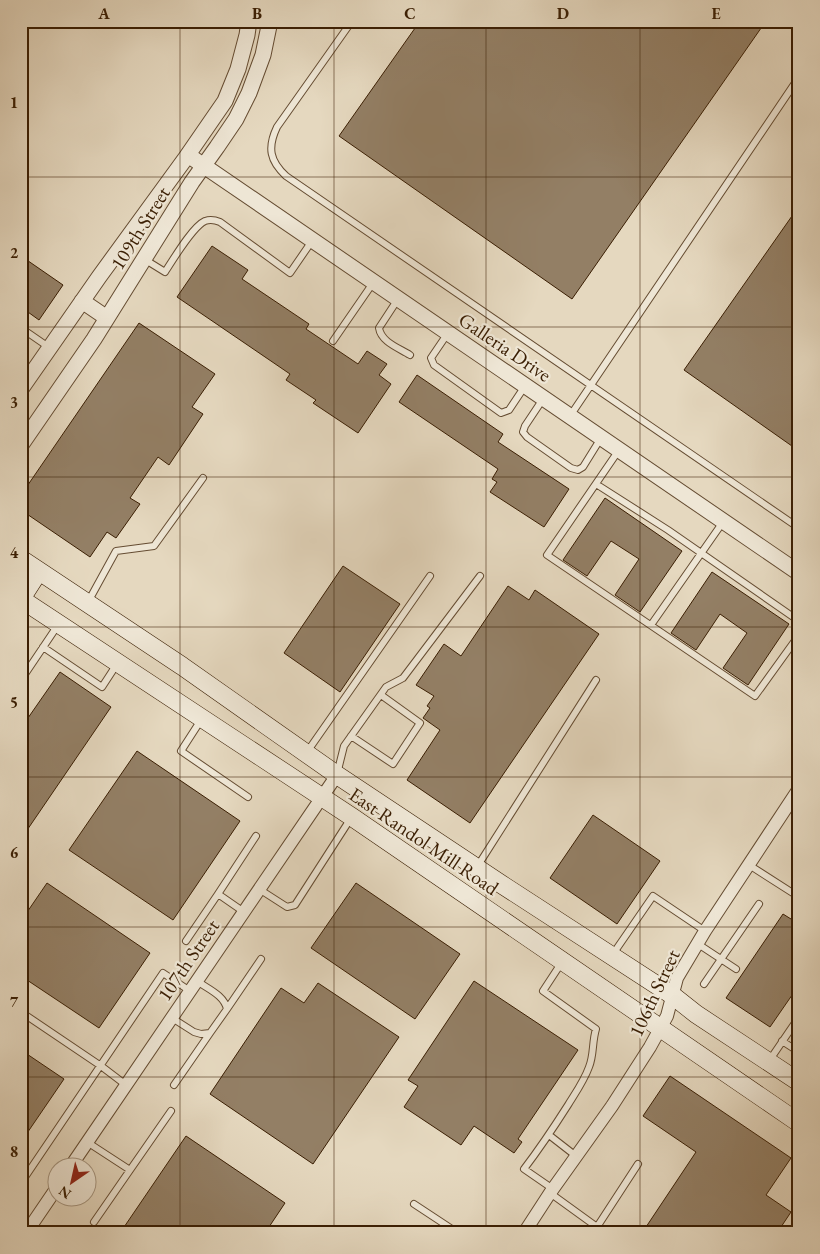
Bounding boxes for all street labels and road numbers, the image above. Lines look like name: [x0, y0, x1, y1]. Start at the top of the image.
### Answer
street label: 109th Street: [104, 181, 176, 274]
street label: Galleria Drive: [454, 307, 556, 388]
street label: East Randol Mill Road: [344, 781, 505, 901]
street label: 107th Street: [151, 913, 225, 1006]
street label: 106th Street: [622, 945, 686, 1041]

